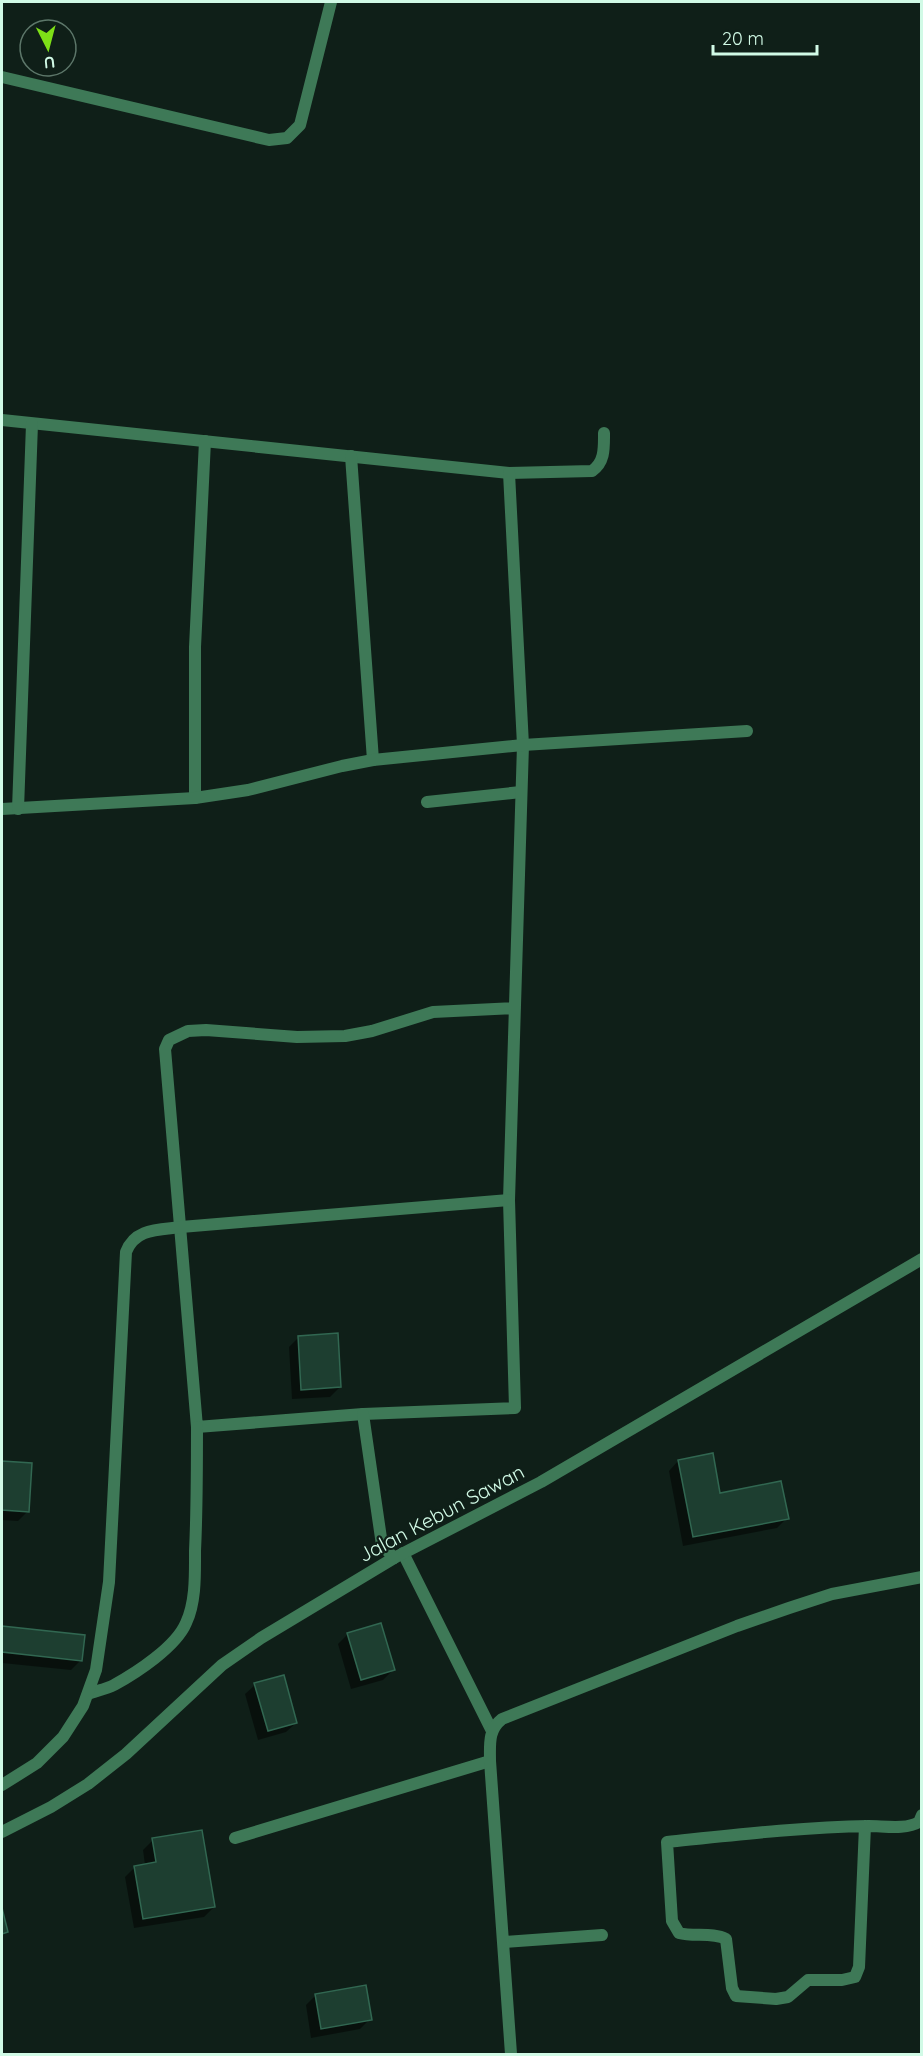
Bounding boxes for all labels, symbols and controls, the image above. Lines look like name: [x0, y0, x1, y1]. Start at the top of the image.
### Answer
north arrow: [18, 18, 78, 78]
scale bar: [713, 18, 816, 56]
text: 20 m: [722, 27, 764, 50]
text: U: [43, 52, 56, 73]
street label: Jalan Kebun Sawan: [354, 1459, 528, 1567]

